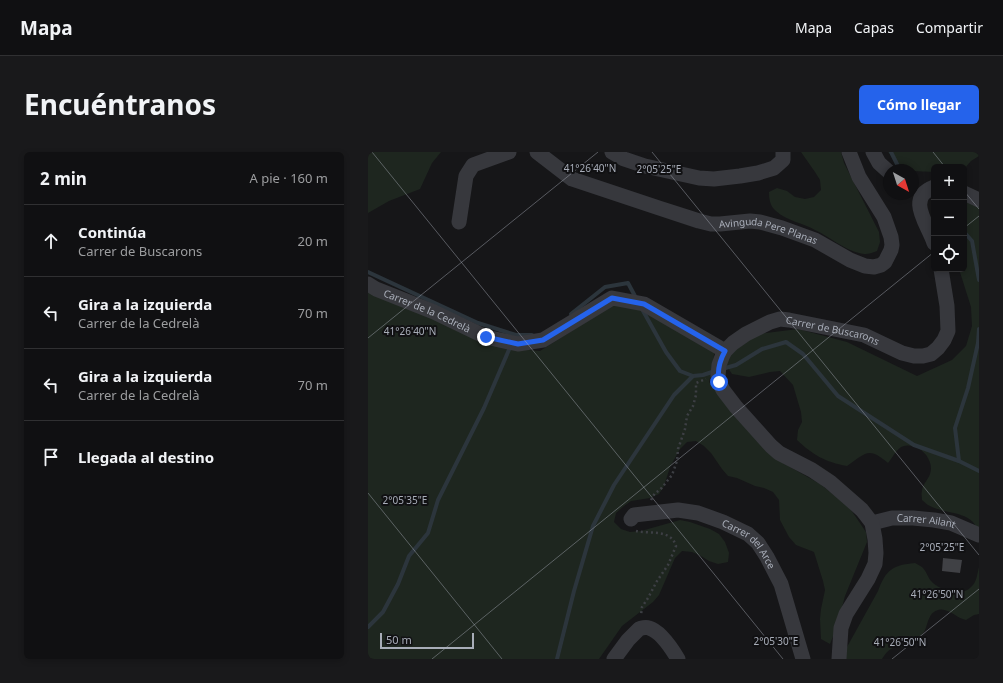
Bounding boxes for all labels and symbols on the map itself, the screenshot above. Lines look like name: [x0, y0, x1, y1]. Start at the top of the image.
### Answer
text: 41°26'40"N: [564, 161, 616, 175]
text: 2°05'25"E: [637, 162, 681, 176]
north arrow: [883, 164, 919, 200]
street label: Avinguda Pere Planas: [718, 214, 821, 247]
street label: Carrer de la Cedrelà: [382, 286, 473, 336]
street label: Carrer de Buscarons: [785, 313, 882, 348]
text: 41°26'40"N: [384, 324, 436, 338]
route end: [477, 328, 495, 346]
route start: [710, 373, 728, 391]
text: 2°05'35"E: [383, 493, 427, 507]
street label: Carrer Ailant: [897, 511, 958, 531]
street label: Carrer del Arce: [720, 516, 779, 571]
text: 2°05'25"E: [920, 540, 964, 554]
text: 41°26'50"N: [911, 587, 963, 601]
scale bar: [380, 631, 474, 650]
text: 2°05'30"E: [754, 634, 798, 648]
text: 41°26'50"N: [874, 635, 926, 649]

